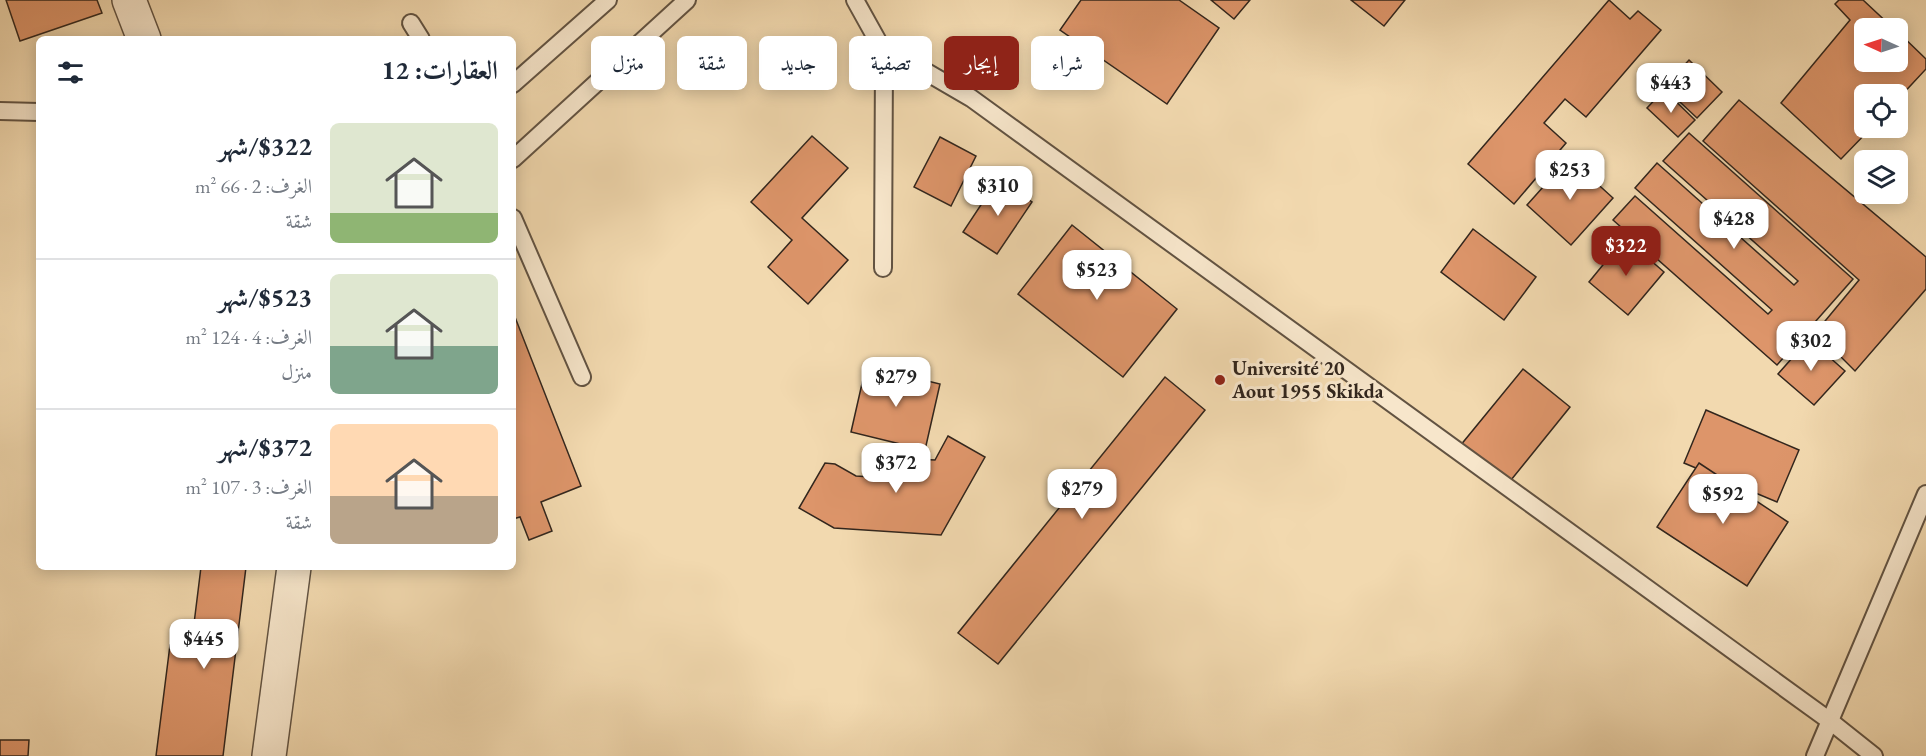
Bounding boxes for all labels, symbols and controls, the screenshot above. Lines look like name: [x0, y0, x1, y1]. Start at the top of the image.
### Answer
north arrow: [1854, 18, 1908, 72]
map controls: [1854, 18, 1908, 204]
chip: منزل: [591, 36, 665, 90]
chip: شقة: [677, 36, 747, 90]
chip: جديد: [759, 36, 837, 90]
chip: تصفية: [849, 36, 932, 90]
chip: إيجار: [944, 36, 1019, 90]
chip: شراء: [1031, 36, 1104, 90]
text: العقارات: 12: [381, 53, 498, 87]
icon: filters: [54, 56, 87, 89]
pin: $443: [1635, 63, 1707, 114]
text: $443: [1651, 69, 1691, 95]
button: locate: [1854, 84, 1908, 138]
text: $322/شهر: [218, 129, 312, 163]
icon: home: [378, 147, 450, 219]
pin: $253: [1534, 150, 1606, 201]
button: layers: [1854, 150, 1908, 204]
text: $253: [1550, 156, 1590, 182]
pin: $310: [962, 166, 1034, 217]
text: $310: [978, 172, 1018, 198]
text: الغرف: 2 · 66 m²: [195, 173, 312, 199]
pin: $428: [1698, 199, 1770, 250]
text: $428: [1714, 205, 1754, 231]
text: شقة: [286, 208, 312, 234]
pin: $322: [1590, 226, 1662, 277]
text: $322: [1606, 232, 1646, 258]
pin: $523: [1061, 250, 1133, 301]
text: $523: [1077, 256, 1117, 282]
text: $523/شهر: [218, 280, 312, 314]
icon: home: [378, 298, 450, 370]
pin: $302: [1775, 321, 1847, 372]
text: الغرف: 4 · 124 m²: [185, 324, 312, 350]
text: $302: [1791, 327, 1831, 353]
place label: Université 20 Aout 1955 Skikda: [1231, 355, 1384, 404]
pin: $279: [860, 357, 932, 408]
text: منزل: [281, 359, 312, 385]
text: $279: [876, 363, 916, 389]
marker: Université 20 Aout 1955 Skikda: [1213, 373, 1227, 387]
text: $372/شهر: [218, 430, 312, 464]
pin: $372: [860, 443, 932, 494]
icon: home: [378, 448, 450, 520]
text: $372: [876, 449, 916, 475]
pin: $279: [1046, 469, 1118, 520]
text: الغرف: 3 · 107 m²: [185, 474, 312, 500]
pin: $592: [1687, 474, 1759, 525]
text: $279: [1062, 475, 1102, 501]
text: $592: [1703, 480, 1743, 506]
text: شقة: [286, 509, 312, 535]
pin: $445: [168, 619, 240, 670]
text: $445: [184, 625, 224, 651]

